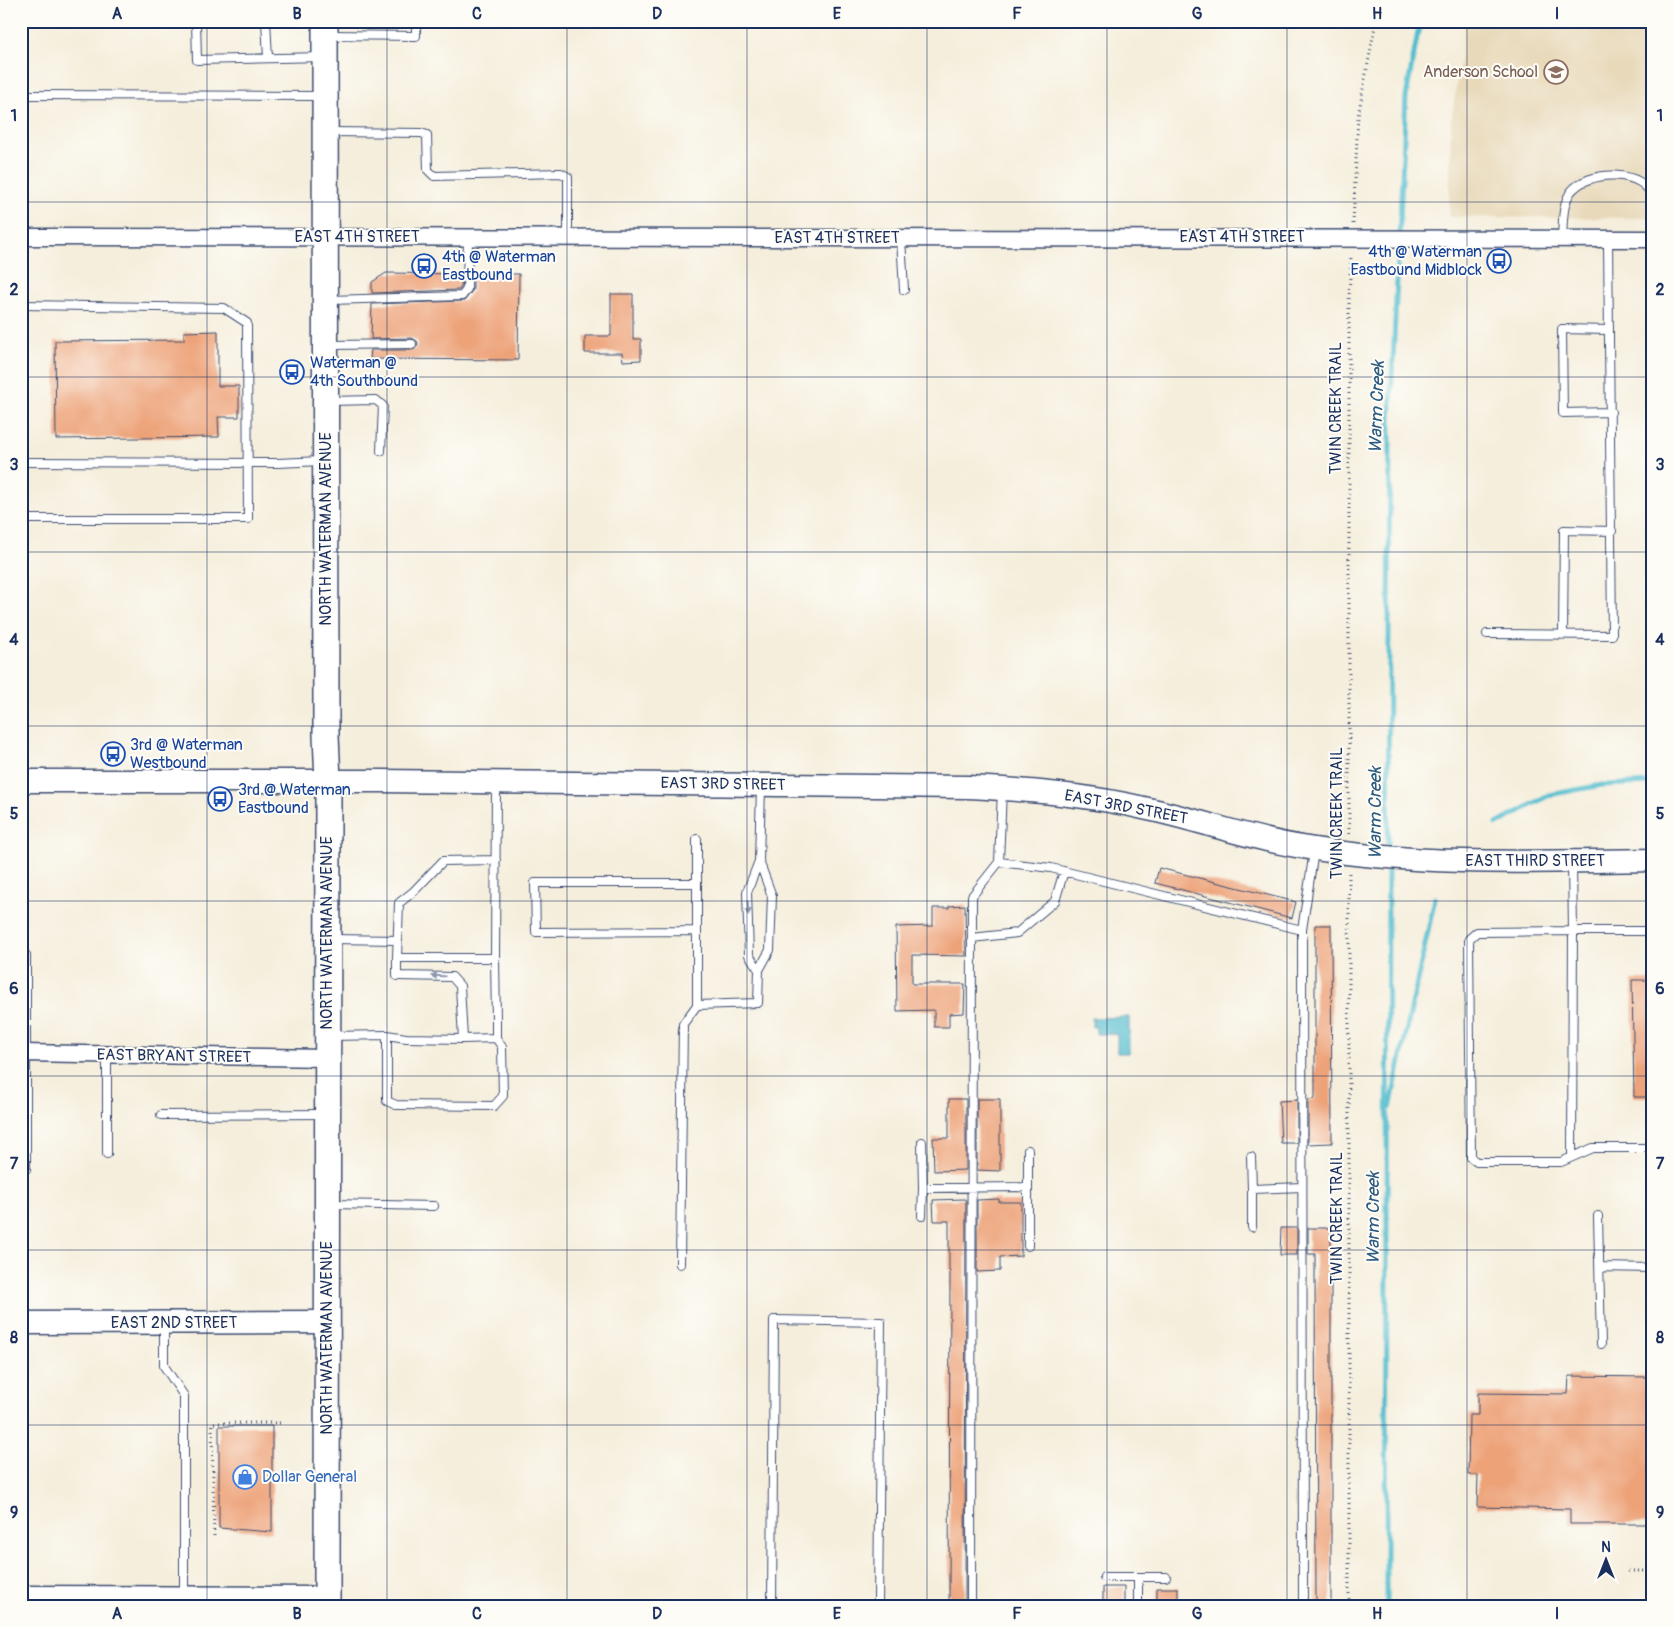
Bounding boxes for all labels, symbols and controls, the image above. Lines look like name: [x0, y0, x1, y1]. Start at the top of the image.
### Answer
text: A: [112, 4, 123, 24]
text: B: [292, 4, 302, 24]
text: C: [472, 4, 482, 24]
text: D: [652, 4, 662, 24]
text: E: [833, 4, 842, 24]
text: F: [1012, 4, 1022, 24]
text: G: [1192, 4, 1203, 24]
text: H: [1372, 4, 1382, 24]
text: I: [1555, 4, 1559, 24]
school or university icon: Anderson School: [1543, 59, 1569, 85]
place label: Anderson School: [1423, 62, 1538, 82]
text: 1: [11, 106, 17, 126]
text: 1: [1657, 106, 1663, 126]
street label: EAST 4TH STREET: [294, 227, 420, 247]
street label: EAST 4TH STREET: [1179, 227, 1305, 247]
street label: EAST 4TH STREET: [774, 228, 900, 248]
place label: 4th @ Waterman Eastbound Midblock: [1351, 242, 1482, 280]
place label: 4th @ Waterman Eastbound: [442, 247, 556, 285]
bus stop icon: 4th @ Waterman Eastbound Midblock: [1486, 248, 1512, 274]
bus stop icon: 4th @ Waterman Eastbound: [411, 253, 437, 279]
text: 2: [10, 280, 19, 300]
text: 2: [1656, 280, 1665, 300]
street label: TWIN CREEK TRAIL: [1326, 342, 1346, 474]
place label: Waterman @ 4th Southbound: [310, 353, 418, 391]
bus stop icon: Waterman @ 4th Southbound: [279, 359, 305, 385]
water label: Warm Creek: [1364, 359, 1390, 454]
street label: NORTH WATERMAN AVENUE: [316, 432, 336, 626]
text: 3: [10, 455, 19, 475]
text: 3: [1656, 455, 1665, 475]
text: 4: [9, 630, 19, 650]
text: 4: [1655, 630, 1665, 650]
place label: 3rd @ Waterman Westbound: [130, 735, 243, 773]
bus stop icon: 3rd @ Waterman Westbound: [100, 741, 126, 767]
street label: TWIN CREEK TRAIL: [1327, 747, 1347, 879]
water label: Warm Creek: [1364, 765, 1387, 859]
street label: EAST 3RD STREET: [660, 773, 786, 795]
place label: 3rd @ Waterman Eastbound: [238, 780, 351, 818]
street label: EAST 3RD STREET: [1063, 785, 1189, 829]
bus stop icon: 3rd @ Waterman Eastbound: [207, 786, 233, 812]
text: 5: [10, 804, 19, 824]
text: 5: [1656, 804, 1665, 824]
street label: NORTH WATERMAN AVENUE: [317, 836, 337, 1030]
street label: EAST THIRD STREET: [1465, 851, 1605, 871]
one-way arrow: [744, 900, 752, 916]
one-way arrow: [430, 972, 446, 980]
text: 6: [9, 979, 19, 999]
text: 6: [1655, 979, 1665, 999]
street label: EAST BRYANT STREET: [97, 1045, 252, 1067]
street label: TWIN CREEK TRAIL: [1327, 1152, 1347, 1284]
text: 7: [10, 1154, 19, 1174]
text: 7: [1656, 1154, 1665, 1174]
water label: Warm Creek: [1362, 1170, 1385, 1264]
street label: NORTH WATERMAN AVENUE: [317, 1241, 337, 1435]
street label: EAST 2ND STREET: [111, 1313, 237, 1333]
text: 8: [10, 1328, 18, 1348]
text: 8: [1656, 1328, 1664, 1348]
shop icon: Dollar General: [232, 1464, 258, 1490]
place label: Dollar General: [262, 1467, 357, 1487]
text: 9: [10, 1503, 18, 1523]
text: 9: [1656, 1503, 1664, 1523]
north arrow: [1582, 1534, 1632, 1584]
text: N: [1601, 1539, 1611, 1556]
text: A: [112, 1604, 123, 1624]
text: B: [292, 1604, 302, 1624]
text: C: [472, 1604, 482, 1624]
text: D: [652, 1604, 662, 1624]
text: E: [833, 1604, 842, 1624]
text: F: [1012, 1604, 1022, 1624]
text: G: [1192, 1604, 1203, 1624]
text: H: [1372, 1604, 1382, 1624]
text: I: [1555, 1604, 1559, 1624]

